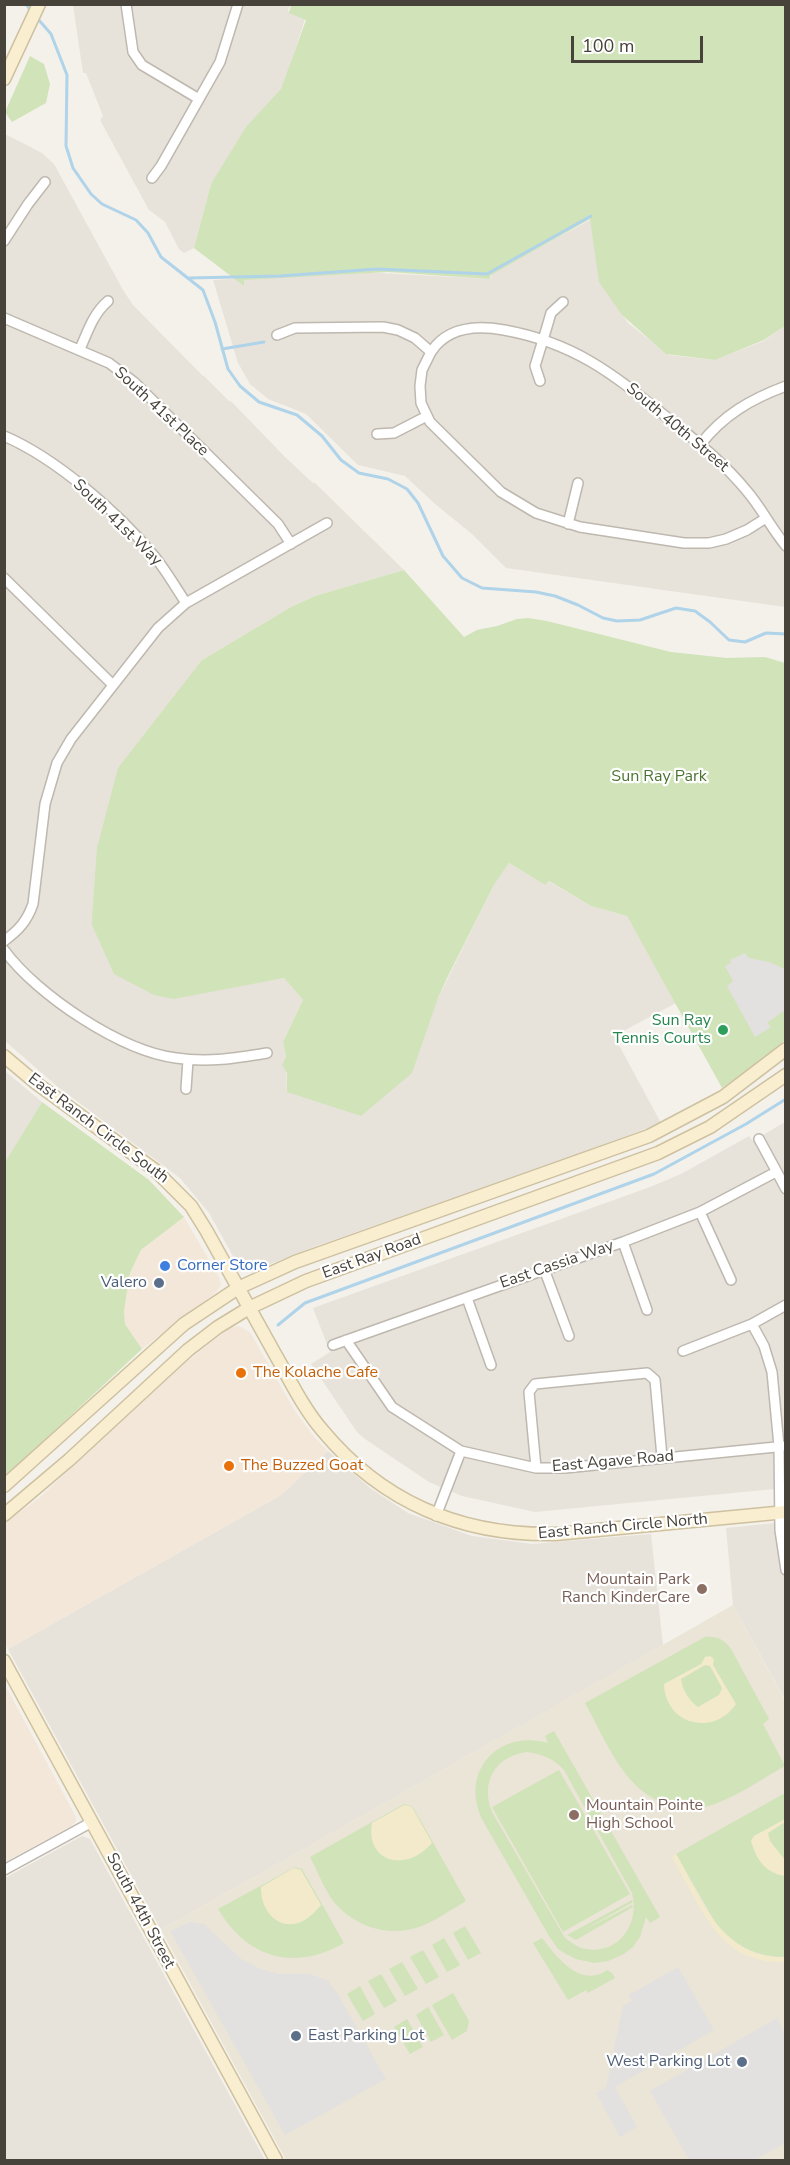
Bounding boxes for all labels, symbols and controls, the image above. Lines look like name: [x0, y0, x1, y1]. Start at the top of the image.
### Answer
scale bar: [574, 24, 706, 62]
text: 100 m: [582, 34, 634, 58]
street label: South 41st Place: [110, 363, 212, 461]
street label: South 40th Street: [622, 379, 732, 477]
street label: South 41st Way: [68, 476, 166, 570]
park label: Sun Ray Park: [611, 767, 707, 787]
place label: Sun Ray Tennis Courts: [613, 1011, 711, 1049]
marker: Sun Ray Tennis Courts: [716, 1023, 730, 1037]
street label: East Ranch Circle South: [24, 1070, 172, 1188]
street label: East Ray Road: [320, 1230, 424, 1284]
street label: East Cassia Way: [498, 1237, 616, 1293]
place label: Corner Store: [177, 1256, 268, 1276]
marker: Corner Store: [158, 1259, 172, 1273]
place label: Valero: [101, 1273, 147, 1293]
marker: Valero: [152, 1276, 166, 1290]
place label: The Kolache Cafe: [253, 1363, 378, 1383]
marker: The Kolache Cafe: [234, 1366, 248, 1380]
street label: East Agave Road: [551, 1447, 675, 1477]
place label: The Buzzed Goat: [241, 1456, 363, 1476]
marker: The Buzzed Goat: [222, 1459, 236, 1473]
street label: East Ranch Circle North: [537, 1510, 709, 1544]
place label: Mountain Park Ranch KinderCare: [562, 1570, 690, 1608]
marker: Mountain Park Ranch KinderCare: [695, 1582, 709, 1596]
place label: Mountain Pointe High School: [586, 1796, 703, 1834]
marker: Mountain Pointe High School: [567, 1808, 581, 1822]
street label: South 44th Street: [101, 1850, 179, 1972]
place label: East Parking Lot: [308, 2026, 424, 2046]
marker: East Parking Lot: [289, 2029, 303, 2043]
place label: West Parking Lot: [606, 2052, 730, 2072]
marker: West Parking Lot: [735, 2055, 749, 2069]

